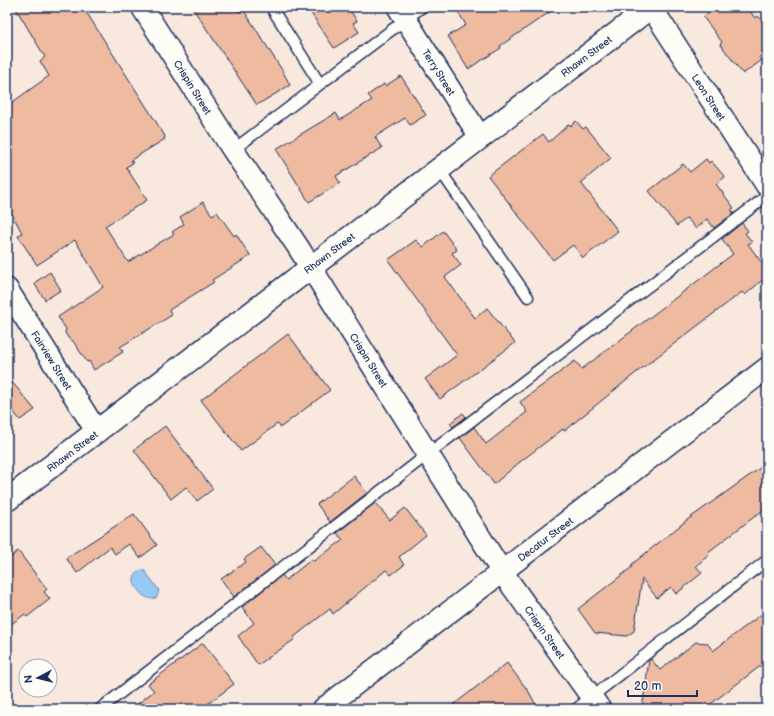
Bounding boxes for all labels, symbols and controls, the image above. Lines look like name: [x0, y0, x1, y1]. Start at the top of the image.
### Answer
street label: Rhawn Street: [559, 34, 614, 80]
street label: Terry Street: [419, 47, 457, 98]
street label: Crispin Street: [171, 58, 214, 117]
street label: Leon Street: [689, 72, 728, 123]
street label: Rhawn Street: [302, 231, 357, 277]
street label: Fairview Street: [28, 329, 74, 392]
street label: Crispin Street: [347, 331, 390, 390]
street label: Rhawn Street: [45, 429, 100, 475]
street label: Decatur Street: [516, 515, 576, 565]
street label: Crispin Street: [522, 604, 567, 661]
north arrow: [18, 658, 58, 698]
scale bar: [628, 672, 697, 698]
text: N: [22, 674, 36, 684]
text: 20 m: [634, 679, 661, 694]

